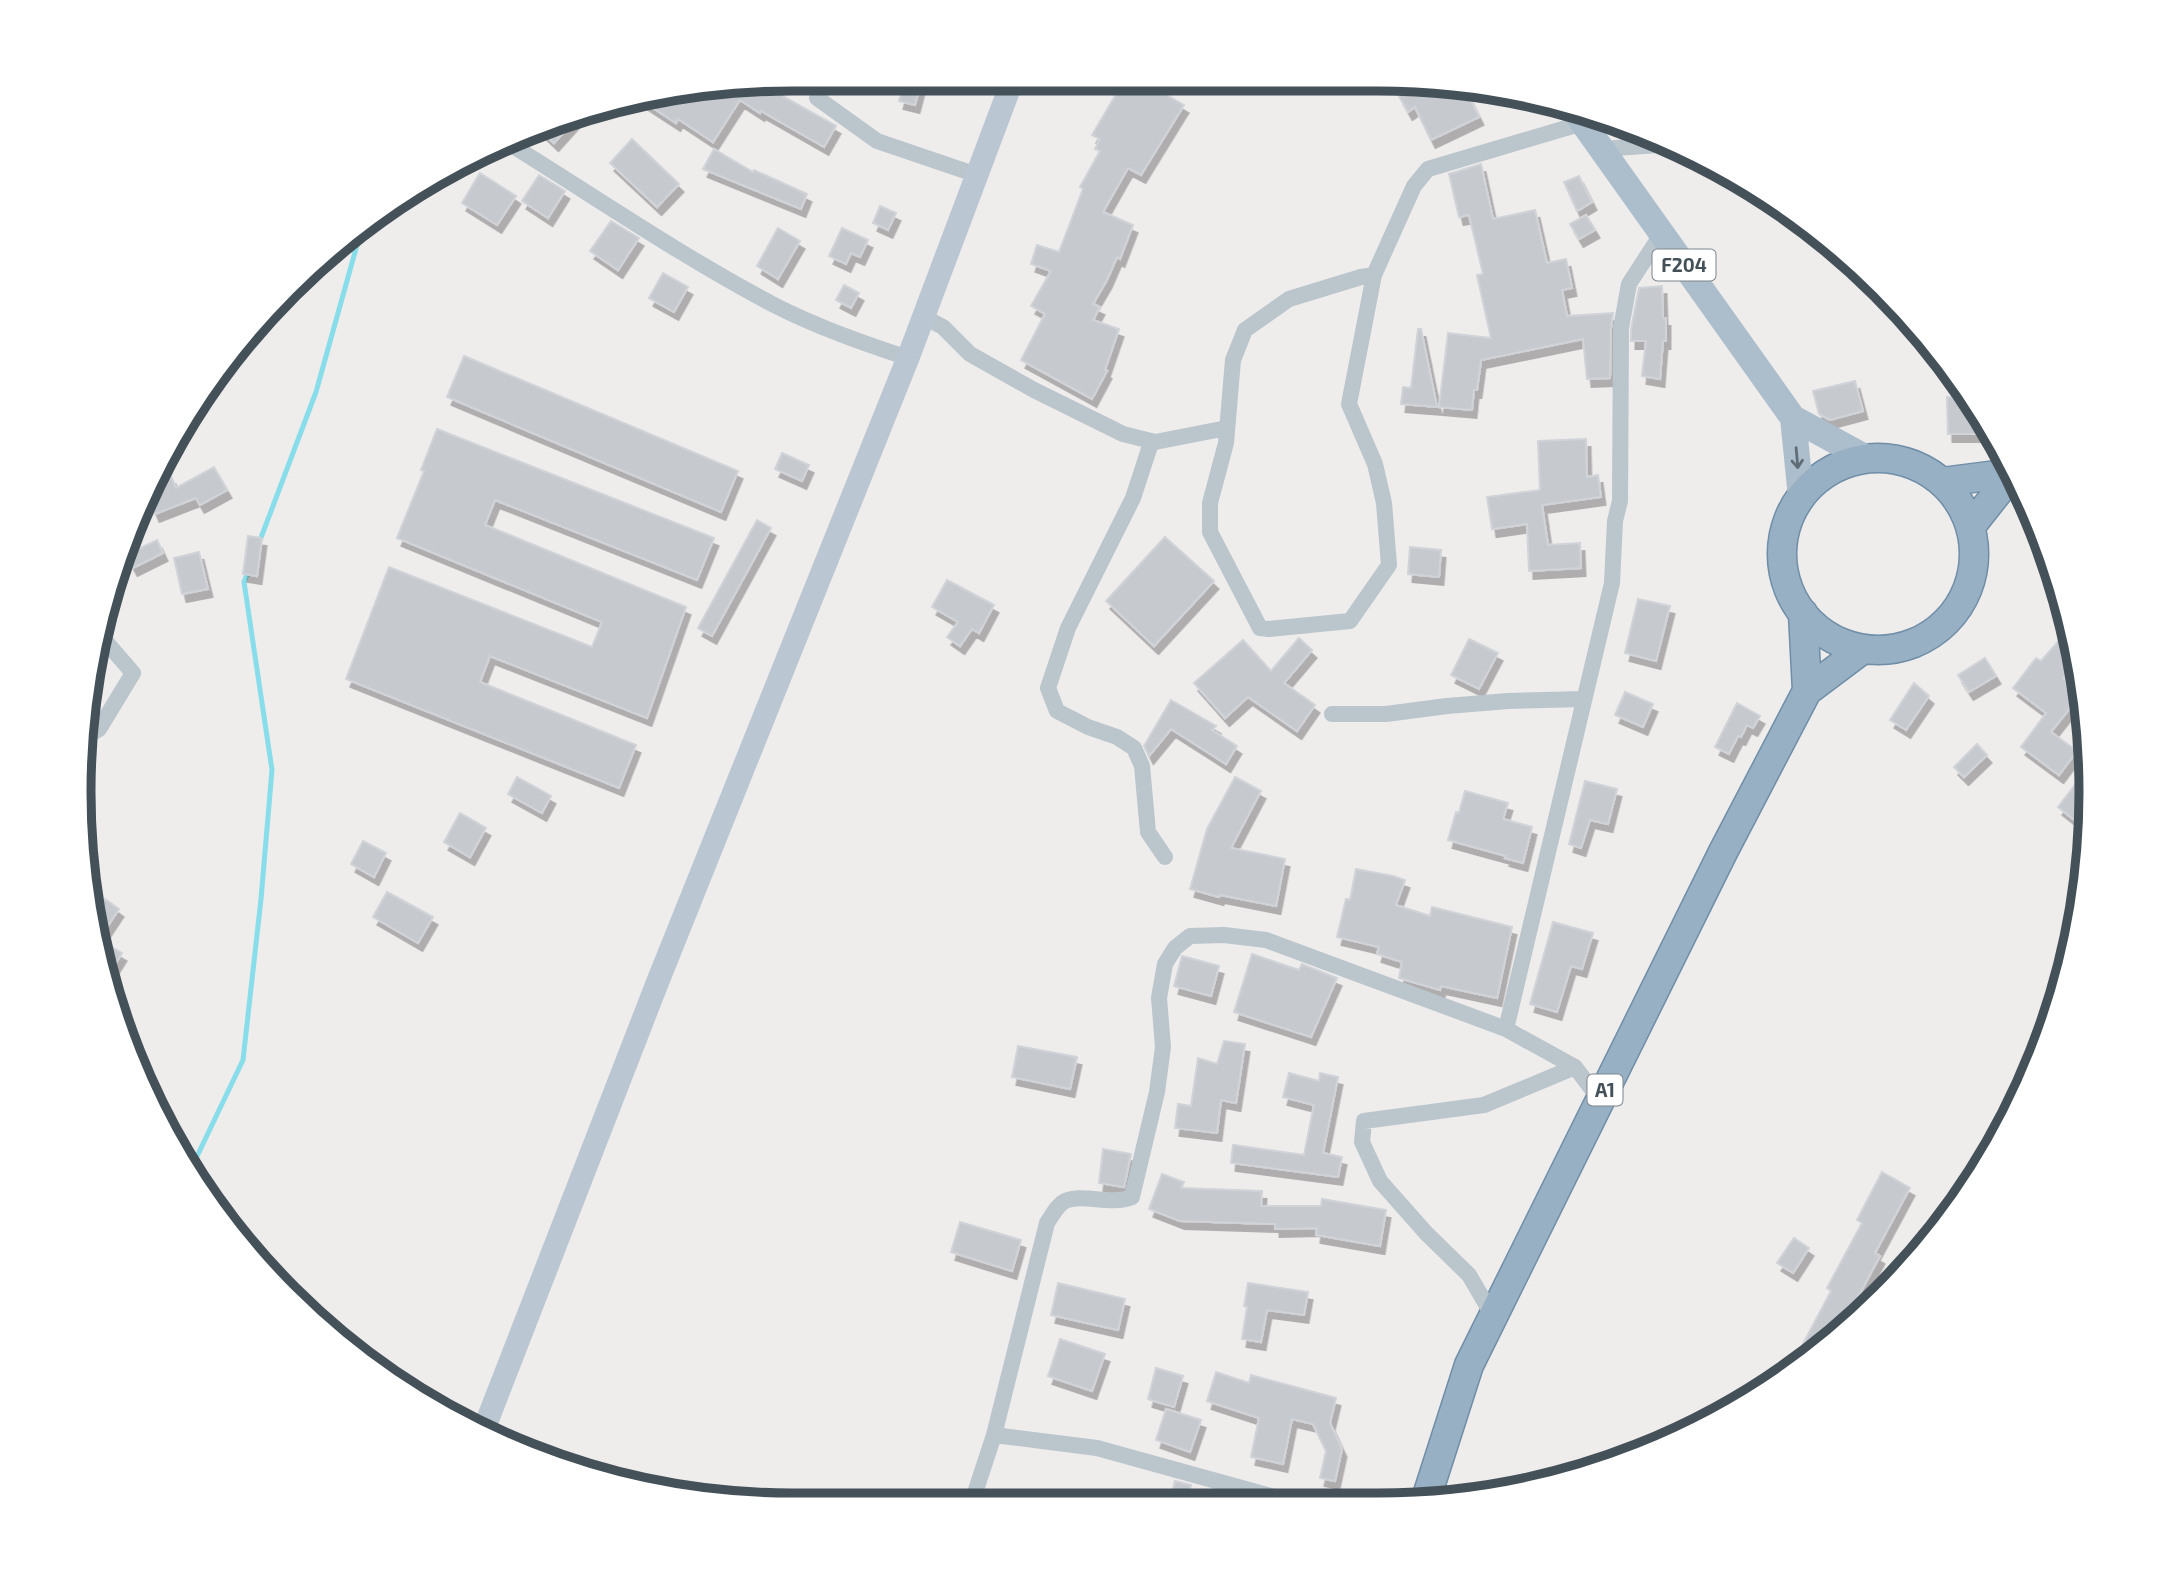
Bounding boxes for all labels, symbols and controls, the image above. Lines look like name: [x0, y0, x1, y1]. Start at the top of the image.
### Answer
road number: F204: [1652, 249, 1716, 280]
one-way arrow: [1791, 446, 1804, 469]
road number: A1: [1588, 1074, 1622, 1106]

